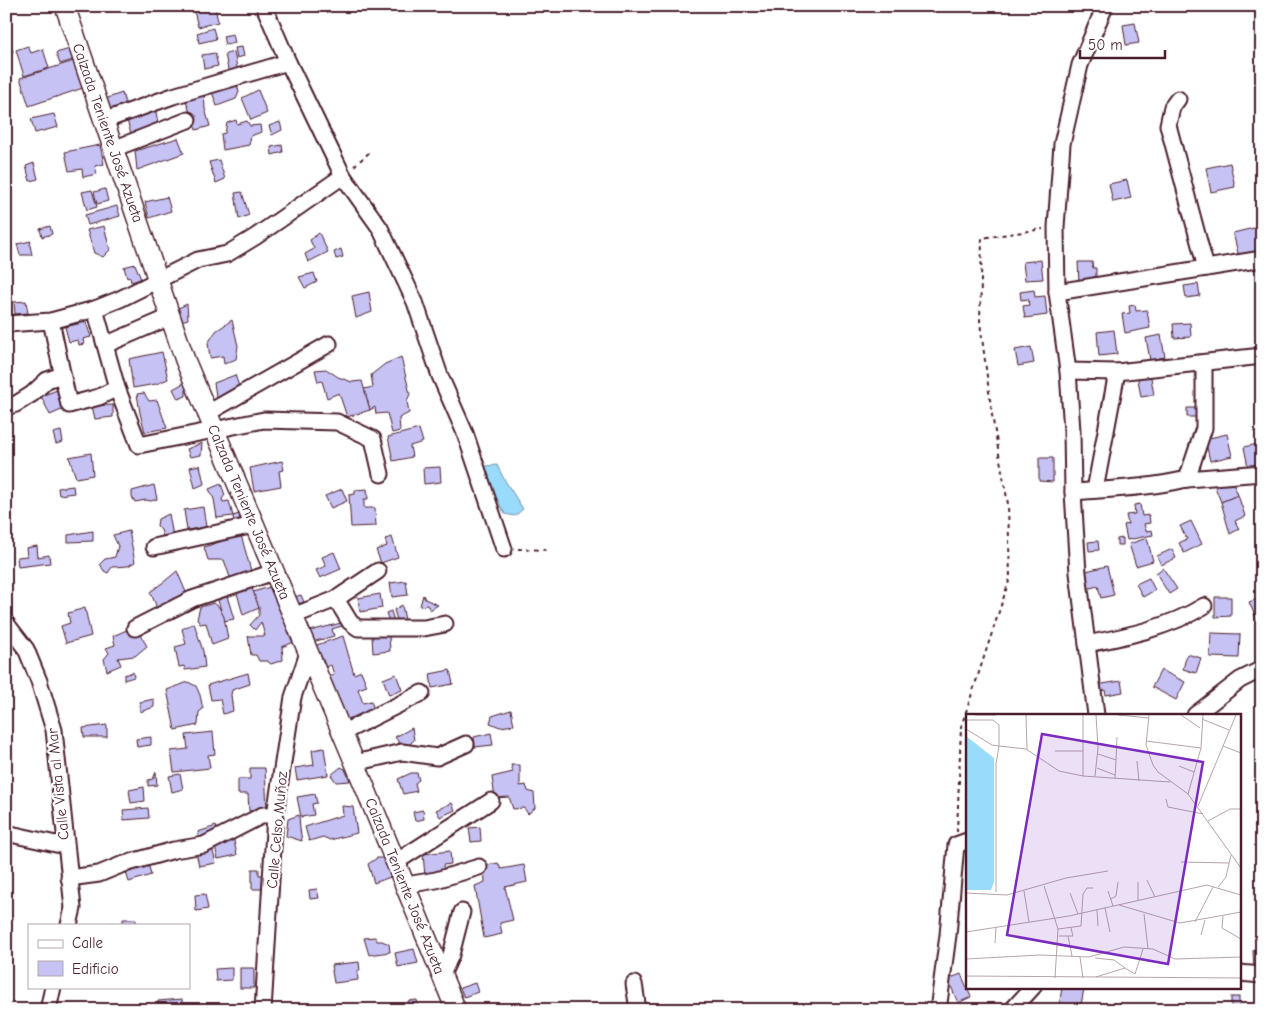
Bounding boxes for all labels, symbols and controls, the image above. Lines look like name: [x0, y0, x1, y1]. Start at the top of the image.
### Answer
scale bar: [1080, 28, 1166, 60]
text: 50 m: [1088, 36, 1123, 54]
street label: Calzada Teniente José Azueta: [69, 41, 147, 225]
street label: Calzada Teniente José Azueta: [204, 422, 294, 602]
inset map: [966, 714, 1240, 988]
street label: Calle Vista al Mar: [43, 727, 73, 841]
street label: Calle Celso Muñoz: [263, 770, 291, 889]
street label: Calzada Teniente José Azueta: [361, 795, 449, 977]
legend: [28, 924, 190, 988]
text: Calle: [72, 934, 104, 952]
text: Edificio: [72, 960, 119, 978]

